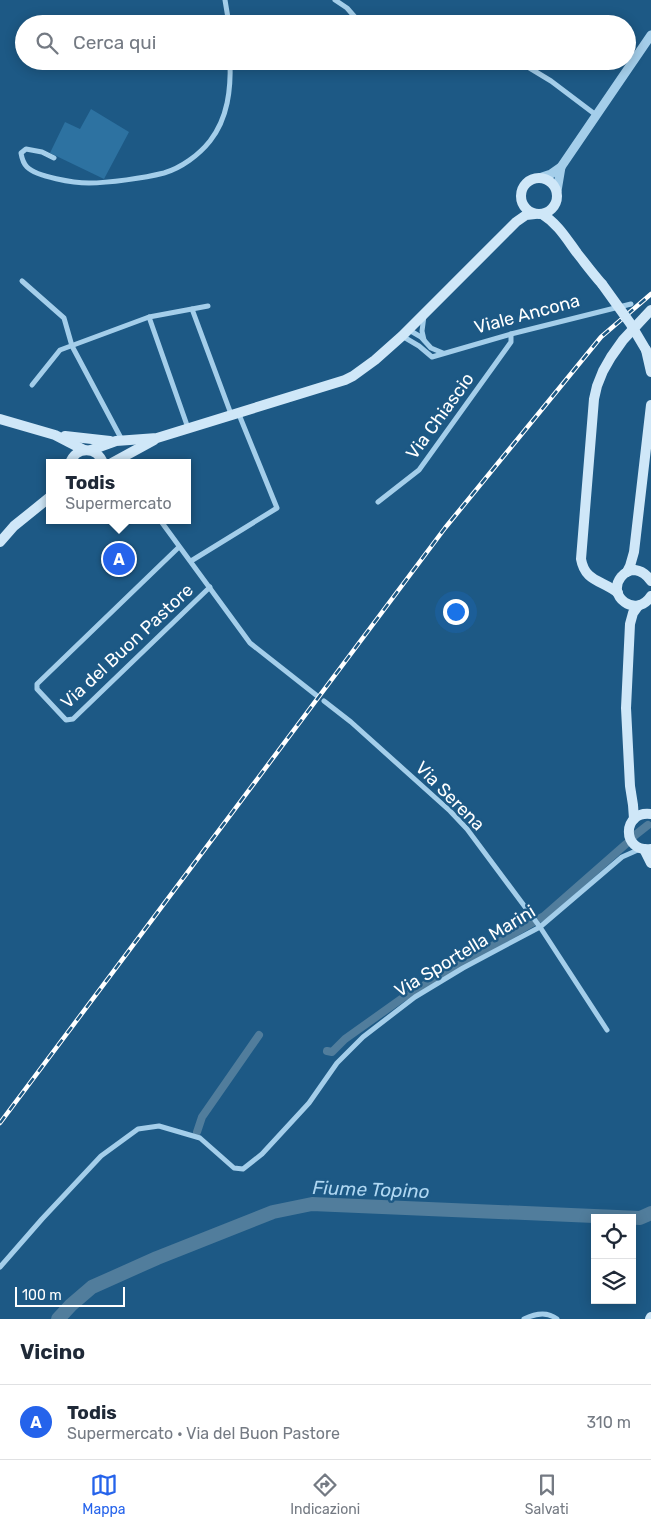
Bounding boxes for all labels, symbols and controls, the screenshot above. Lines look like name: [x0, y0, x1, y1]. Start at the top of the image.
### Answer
search box: [15, 15, 636, 70]
icon: search: [33, 29, 61, 57]
text: Cerca qui: [73, 31, 156, 54]
street label: Viale Ancona: [472, 289, 582, 339]
street label: Via Chiascio: [401, 368, 479, 464]
popup: [46, 459, 191, 524]
text: Todis: [65, 471, 115, 494]
text: Supermercato: [65, 494, 172, 513]
pin: A: [103, 540, 135, 578]
street label: Via del Buon Pastore: [56, 579, 198, 713]
your location: [443, 599, 469, 625]
street label: Via Serena: [411, 757, 489, 835]
street label: Via Sportella Marini: [391, 900, 539, 1002]
water label: Fiume Topino: [312, 1176, 430, 1203]
map controls: [591, 1214, 636, 1304]
button: locate: [591, 1214, 636, 1259]
button: layers: [591, 1259, 636, 1304]
scale bar: [15, 1284, 125, 1307]
text: 100 m: [22, 1287, 62, 1304]
text: Vicino: [20, 1339, 85, 1364]
text: Todis: [67, 1401, 117, 1424]
text: A: [30, 1413, 42, 1432]
text: 310 m: [587, 1413, 631, 1432]
text: Supermercato · Via del Buon Pastore: [67, 1424, 340, 1443]
tab: Mappa: [82, 1471, 126, 1518]
tab: Indicazioni: [290, 1471, 360, 1518]
tab: Salvati: [525, 1471, 569, 1518]

